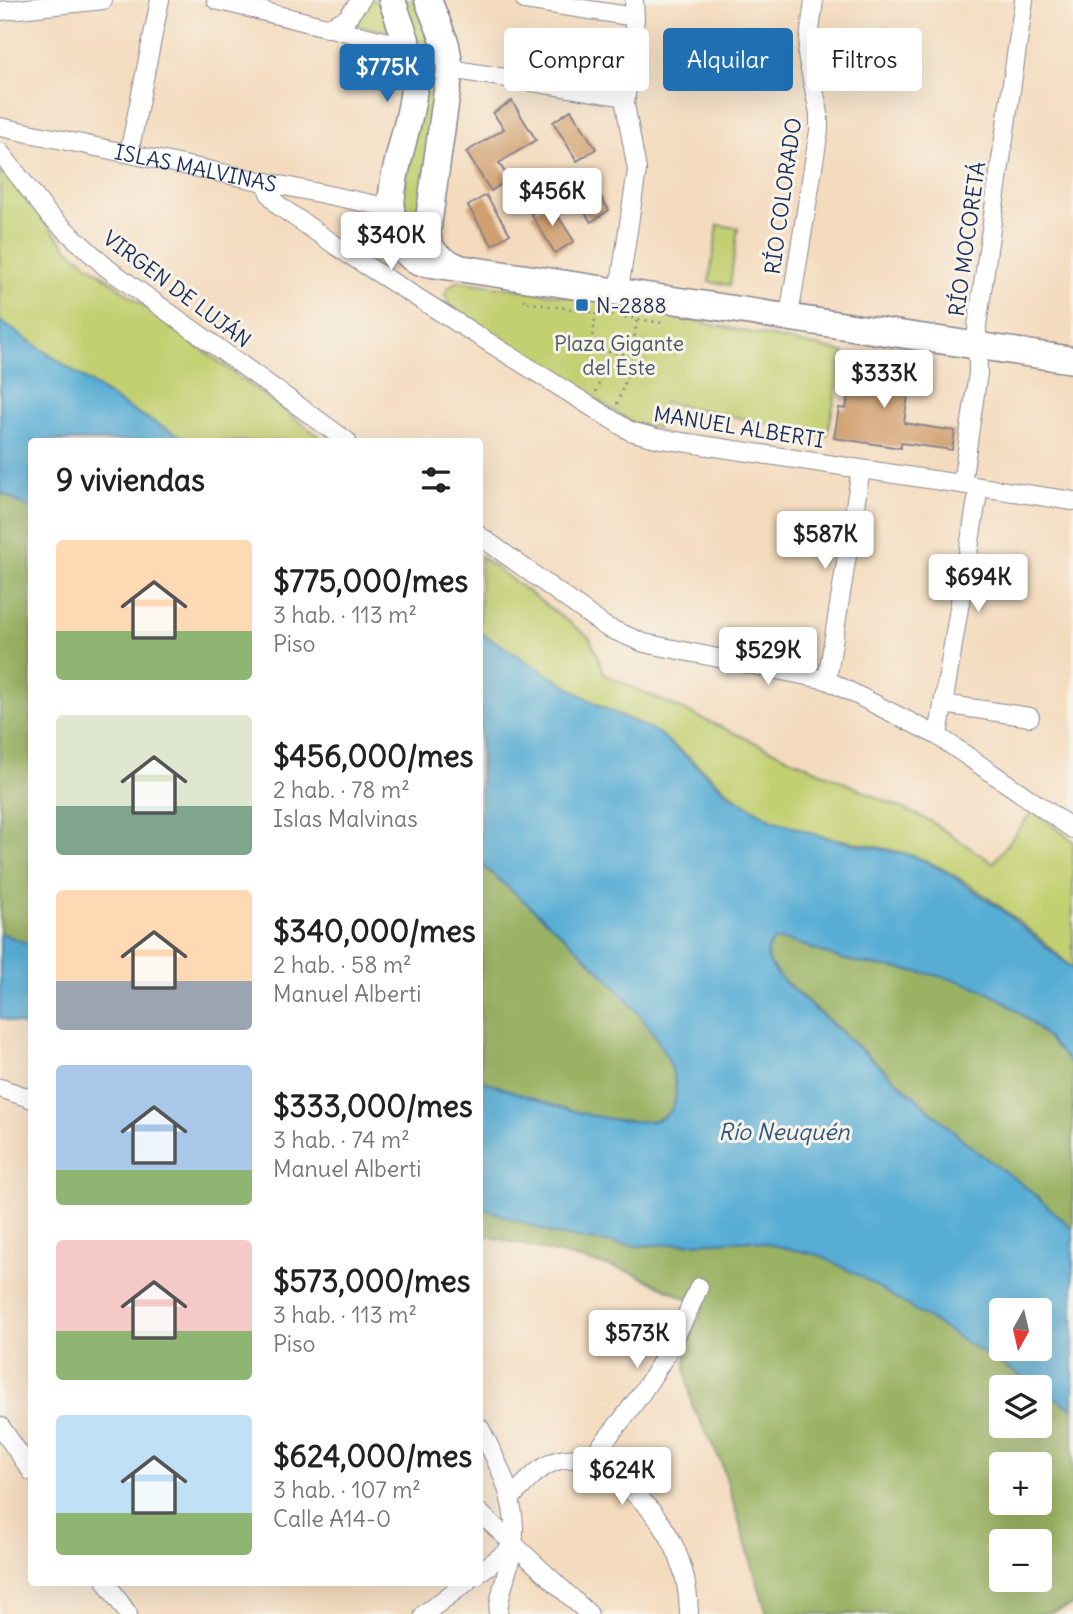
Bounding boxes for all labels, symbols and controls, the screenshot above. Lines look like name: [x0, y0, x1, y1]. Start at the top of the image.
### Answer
chip: Comprar: [504, 28, 649, 91]
chip: Alquilar: [663, 28, 793, 91]
chip: Filtros: [807, 28, 922, 91]
pin: $775K: [338, 44, 436, 104]
text: $775K: [356, 52, 418, 81]
street label: RÍO COLORADO: [759, 116, 807, 276]
street label: ISLAS MALVINAS: [112, 138, 279, 197]
street label: RÍO MOCORETÁ: [943, 160, 991, 318]
pin: $456K: [503, 168, 601, 228]
text: $456K: [519, 176, 585, 205]
pin: $340K: [342, 212, 440, 272]
text: $340K: [357, 220, 425, 249]
street label: VIRGEN DE LUJÁN: [98, 225, 256, 353]
place label: N-2888: [596, 292, 667, 319]
marker: N-2888: [574, 297, 590, 313]
park label: Plaza Gigante del Este: [554, 330, 684, 381]
pin: $333K: [835, 350, 933, 410]
text: $333K: [851, 358, 917, 387]
street label: MANUEL ALBERTI: [652, 400, 826, 454]
text: 9 viviendas: [56, 461, 205, 499]
icon: filters: [417, 461, 455, 499]
pin: $587K: [776, 512, 874, 571]
text: $587K: [793, 519, 857, 548]
pin: $694K: [929, 554, 1027, 614]
text: $775,000/mes: [273, 562, 468, 600]
text: $694K: [945, 562, 1011, 591]
icon: home: [112, 568, 196, 652]
text: 3 hab. · 113 m²: [273, 600, 417, 629]
pin: $529K: [719, 628, 817, 687]
text: Piso: [273, 629, 315, 658]
text: $529K: [735, 635, 801, 664]
text: $456,000/mes: [273, 737, 473, 775]
icon: home: [112, 743, 196, 827]
text: 2 hab. · 78 m²: [273, 775, 410, 804]
text: Islas Malvinas: [273, 804, 418, 833]
text: $340,000/mes: [273, 912, 476, 950]
icon: home: [112, 918, 196, 1002]
text: 2 hab. · 58 m²: [273, 950, 412, 979]
text: Manuel Alberti: [273, 979, 421, 1008]
text: $333,000/mes: [273, 1087, 473, 1125]
icon: home: [112, 1093, 196, 1177]
water label: Río Neuquén: [718, 1117, 850, 1146]
text: 3 hab. · 74 m²: [273, 1125, 410, 1154]
text: Manuel Alberti: [273, 1154, 421, 1183]
text: $573,000/mes: [273, 1262, 470, 1300]
icon: home: [112, 1268, 196, 1352]
north arrow: [989, 1298, 1052, 1362]
map controls: [989, 1298, 1052, 1592]
text: 3 hab. · 113 m²: [273, 1300, 417, 1329]
pin: $573K: [588, 1310, 686, 1370]
text: $573K: [605, 1318, 669, 1347]
text: Piso: [273, 1329, 315, 1358]
button: layers: [989, 1375, 1052, 1438]
text: $624,000/mes: [273, 1437, 472, 1475]
icon: home: [112, 1443, 196, 1527]
pin: $624K: [573, 1448, 671, 1507]
button: +: [989, 1452, 1052, 1515]
text: $624K: [589, 1455, 655, 1484]
text: 3 hab. · 107 m²: [273, 1475, 421, 1504]
text: Calle A14-0: [273, 1504, 391, 1533]
button: −: [989, 1529, 1052, 1592]

